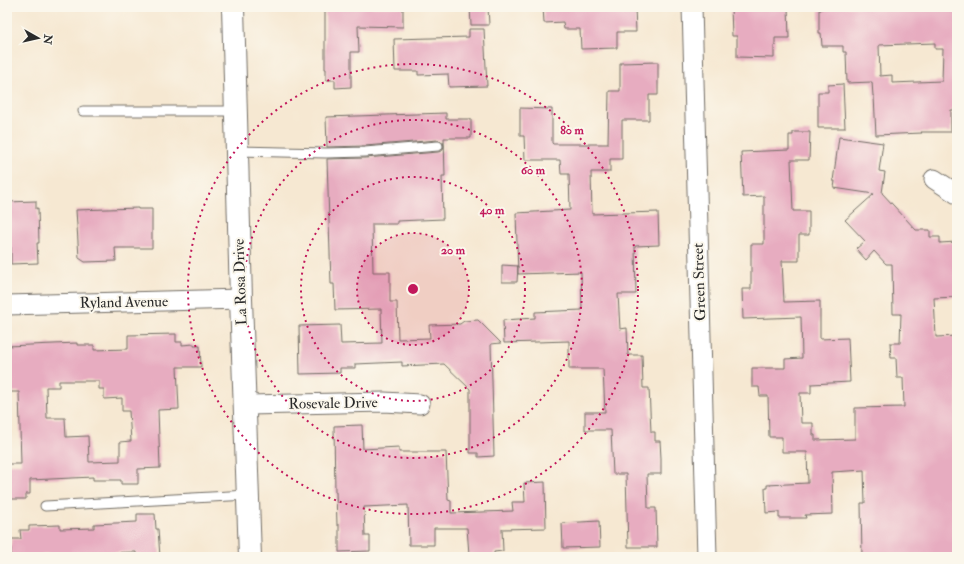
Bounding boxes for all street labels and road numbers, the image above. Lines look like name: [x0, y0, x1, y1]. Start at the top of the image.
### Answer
street label: La Rosa Drive: [229, 238, 252, 326]
street label: Green Street: [689, 243, 710, 321]
street label: Ryland Avenue: [80, 292, 168, 313]
street label: Rosevale Drive: [288, 393, 378, 414]

